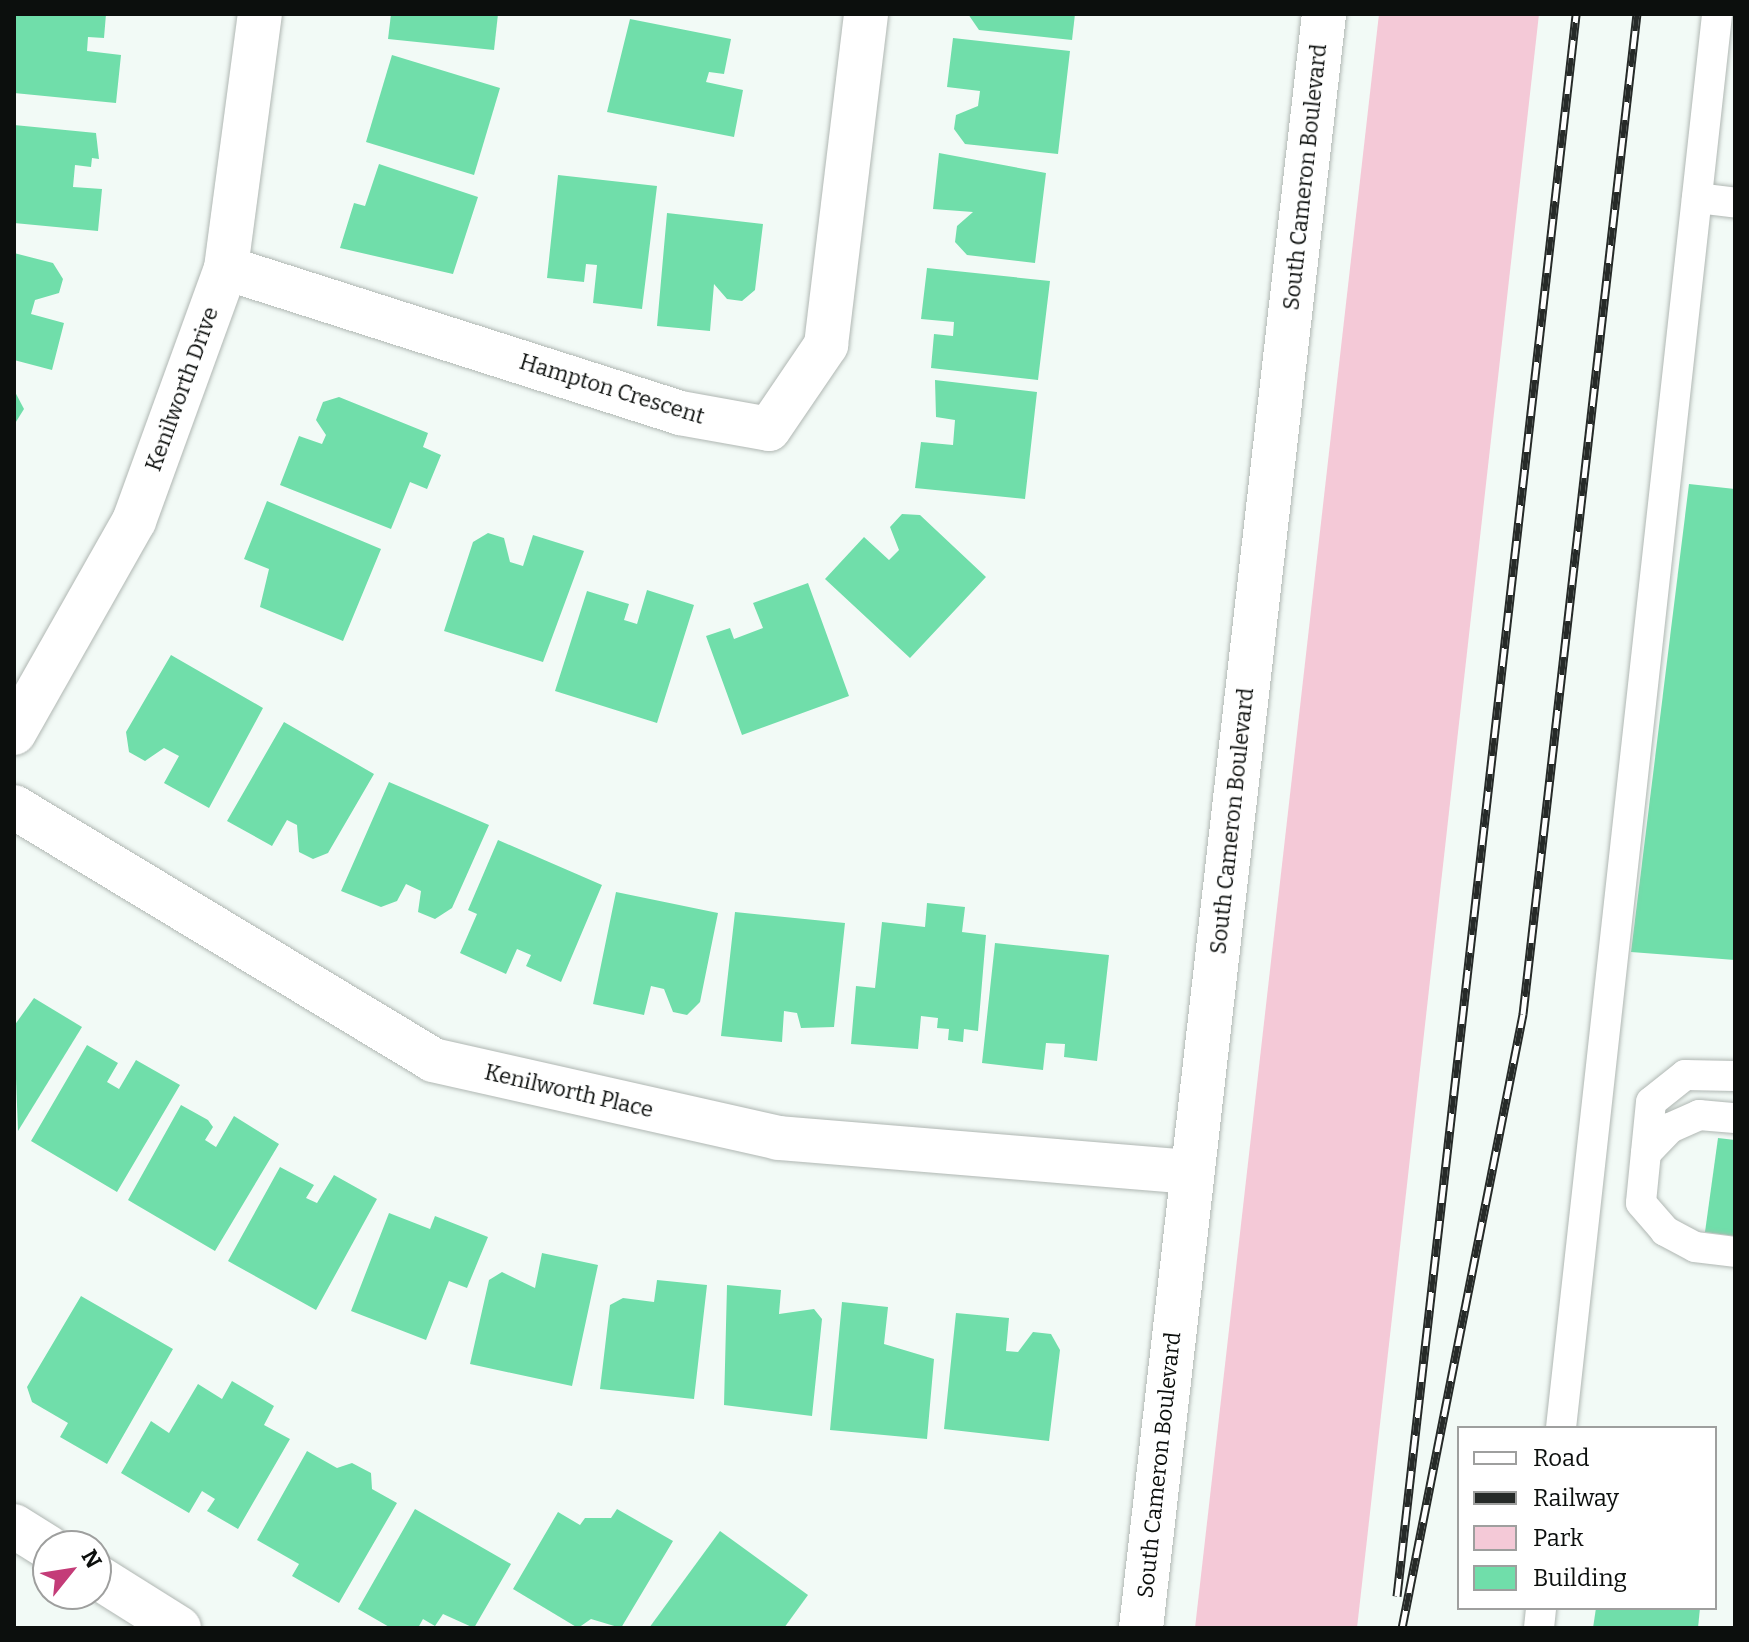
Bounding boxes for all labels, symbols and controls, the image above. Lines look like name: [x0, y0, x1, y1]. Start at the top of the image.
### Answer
street label: South Cameron Boulevard: [1278, 43, 1332, 311]
street label: Kenilworth Drive: [140, 303, 224, 475]
street label: Hampton Crescent: [516, 348, 708, 430]
street label: South Cameron Boulevard: [1205, 687, 1259, 955]
street label: Kenilworth Place: [482, 1059, 656, 1123]
street label: South Cameron Boulevard: [1132, 1331, 1186, 1599]
legend: [1457, 1426, 1717, 1610]
text: Road: [1533, 1444, 1589, 1472]
text: Railway: [1533, 1484, 1619, 1512]
text: Park: [1533, 1524, 1584, 1552]
north arrow: [32, 1530, 112, 1610]
text: N: [76, 1545, 107, 1573]
text: Building: [1533, 1564, 1627, 1592]

